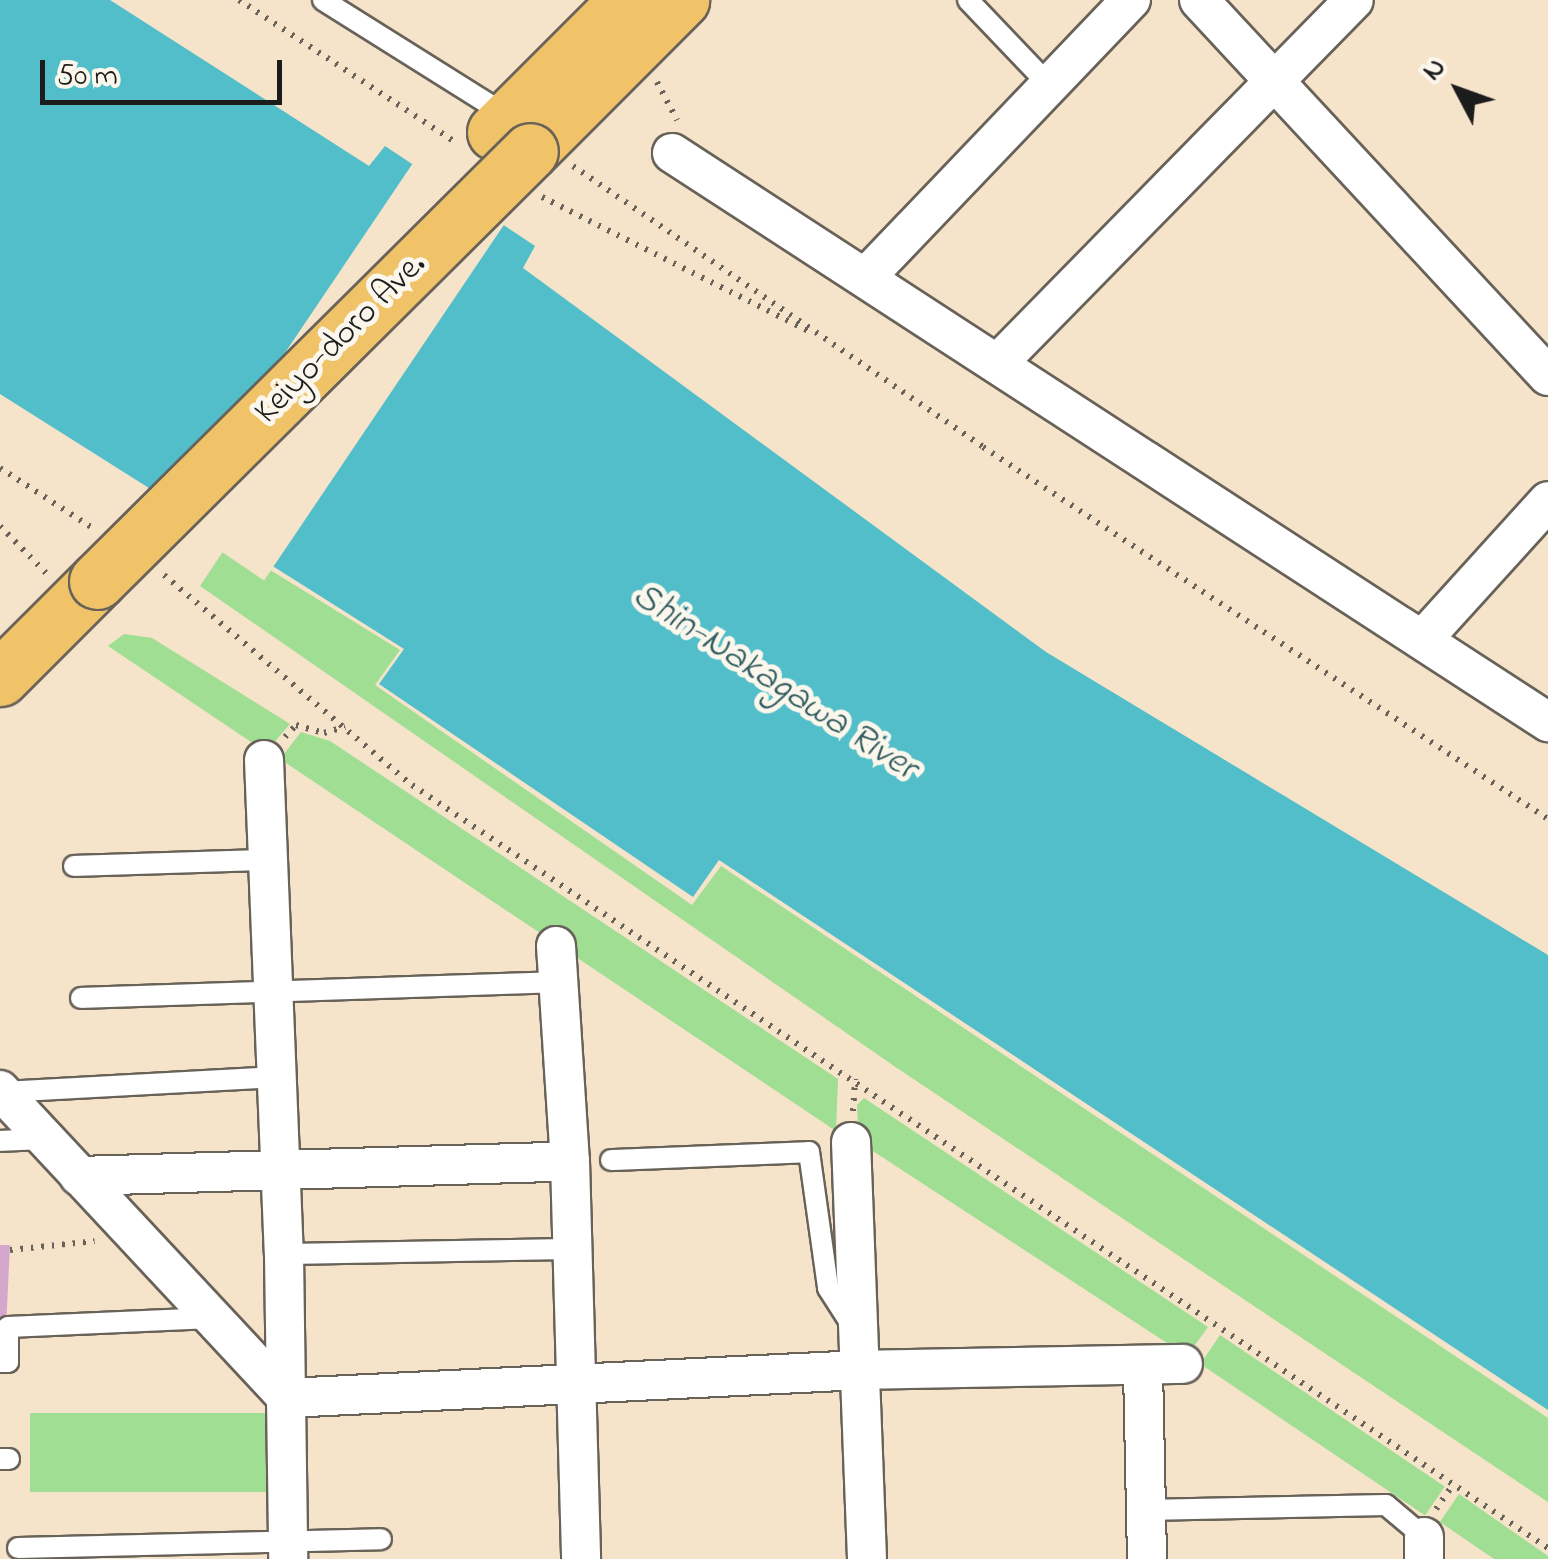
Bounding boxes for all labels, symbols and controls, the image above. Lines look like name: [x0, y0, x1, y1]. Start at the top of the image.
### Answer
scale bar: [45, 40, 288, 102]
north arrow: [1408, 40, 1508, 140]
text: N: [1413, 49, 1457, 91]
text: 50 m: [57, 55, 118, 99]
street label: Keiyo-doro Ave.: [246, 244, 436, 434]
water label: Shin-Nakagawa River: [623, 574, 925, 792]

